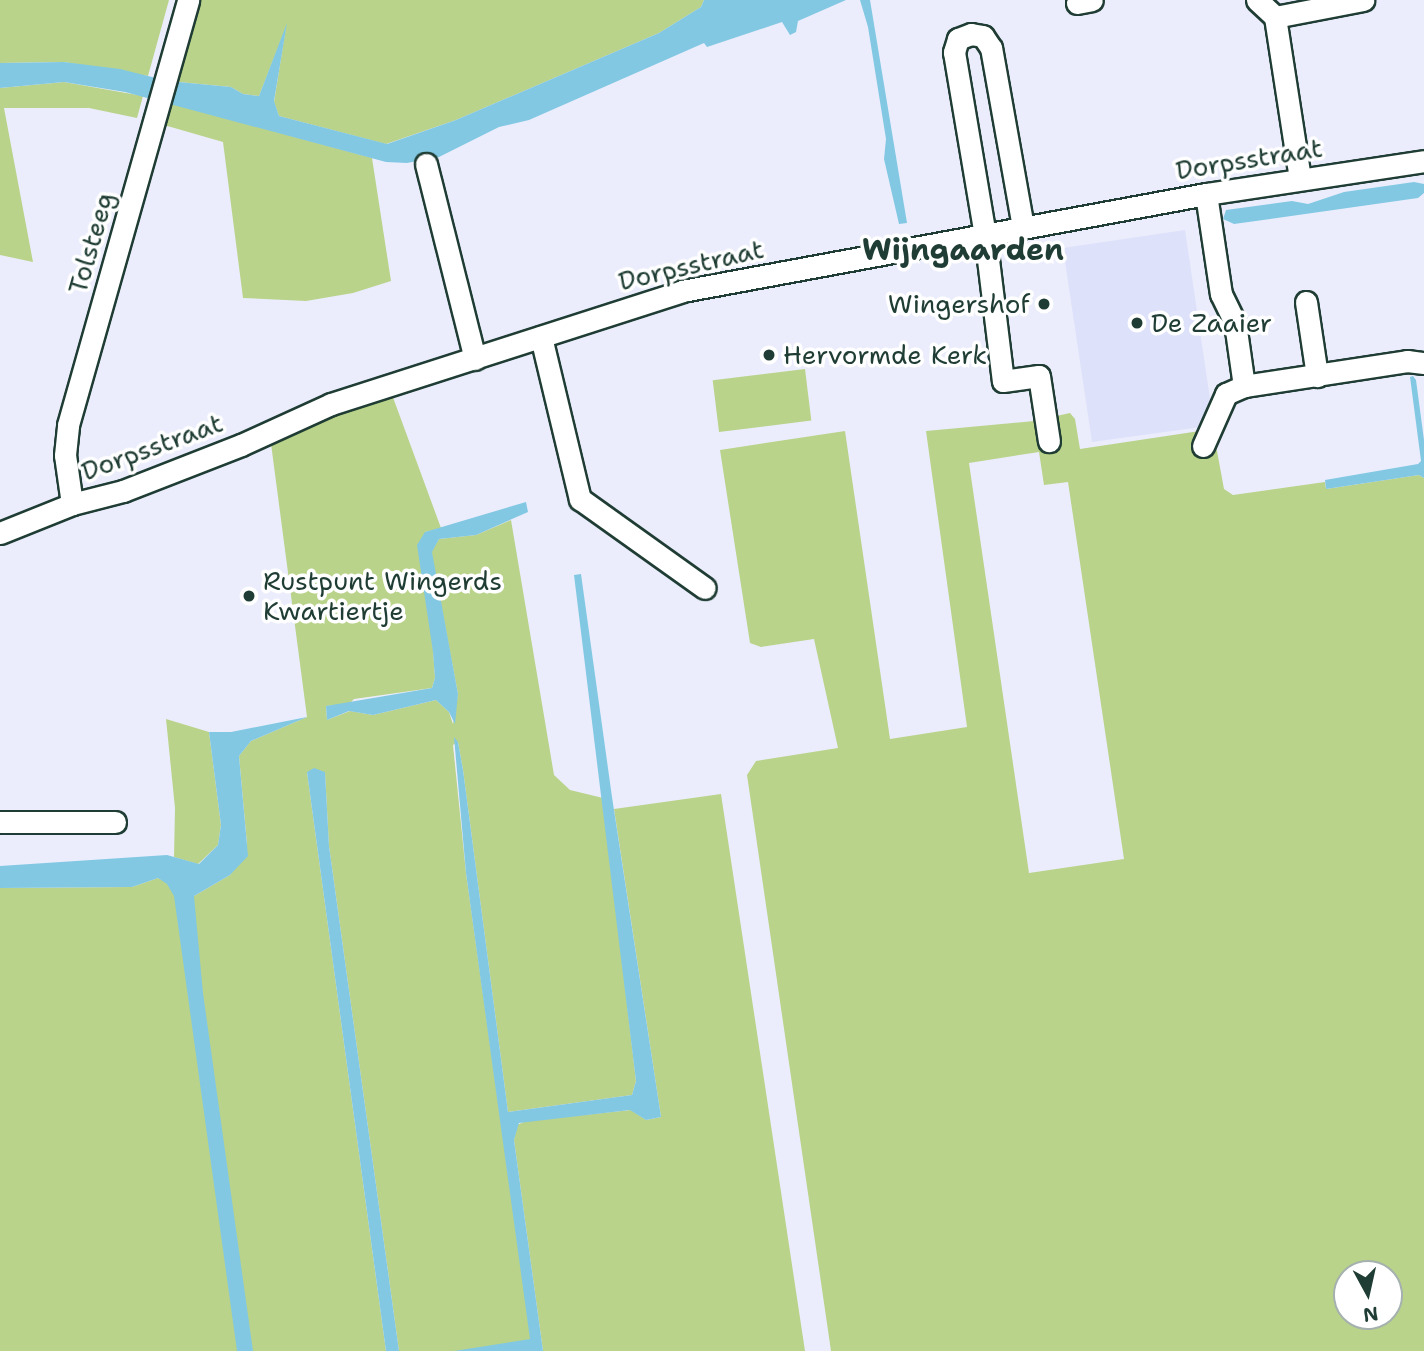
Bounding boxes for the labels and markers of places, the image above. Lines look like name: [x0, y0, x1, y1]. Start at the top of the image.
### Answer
place label: Wingershof: [888, 288, 1030, 320]
marker: Wingershof: [1036, 296, 1052, 312]
place label: De Zaaier: [1151, 307, 1272, 339]
marker: De Zaaier: [1129, 315, 1145, 331]
place label: Hervormde Kerk: [783, 339, 987, 371]
marker: Hervormde Kerk: [761, 347, 777, 363]
place label: Rustpunt Wingerds Kwartiertje: [263, 565, 502, 626]
marker: Rustpunt Wingerds Kwartiertje: [241, 588, 257, 604]

